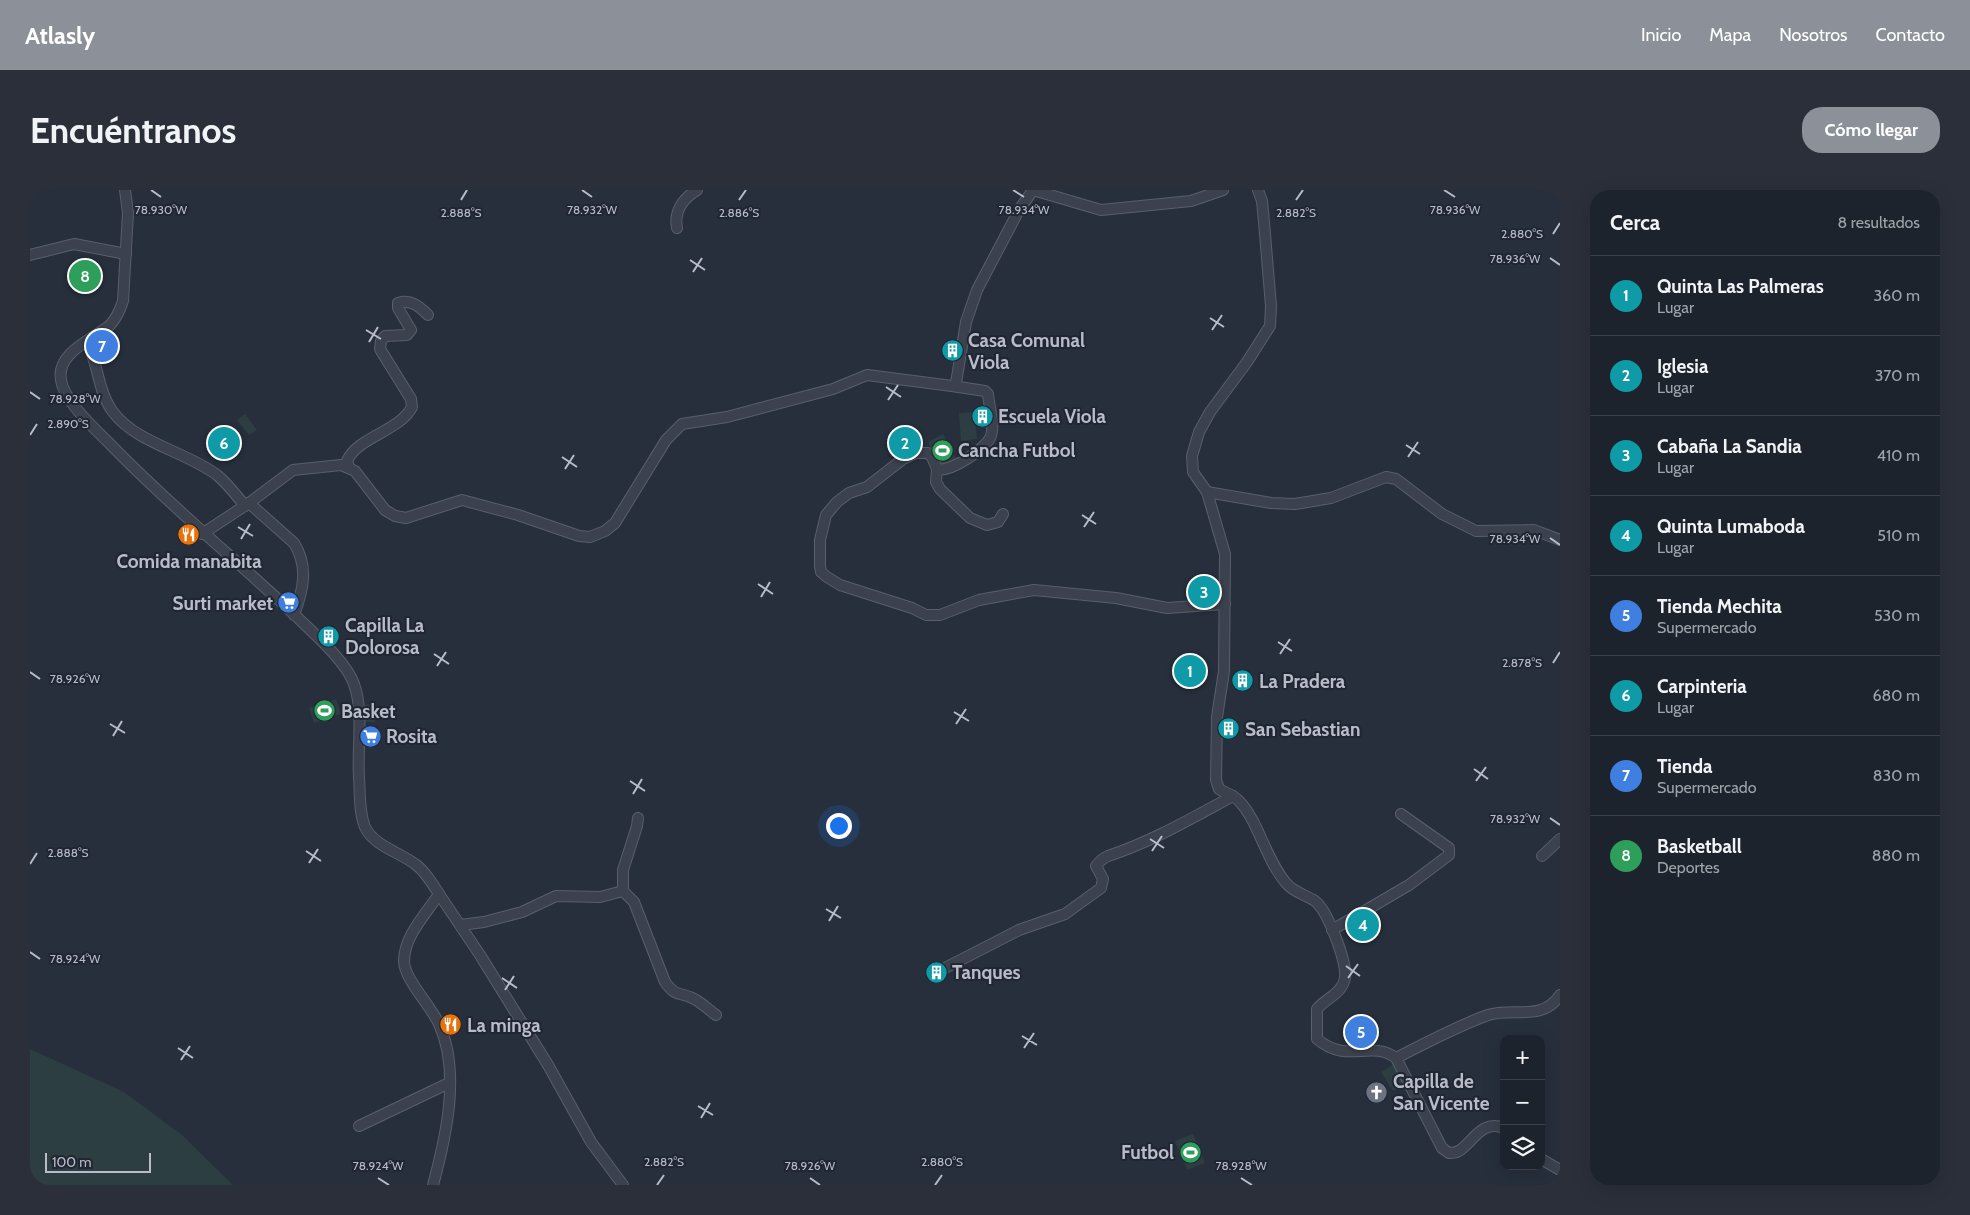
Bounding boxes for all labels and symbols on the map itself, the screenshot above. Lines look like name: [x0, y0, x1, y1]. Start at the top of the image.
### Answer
text: 78.930°W: [135, 202, 188, 217]
text: 78.932°W: [567, 202, 618, 217]
text: 78.934°W: [999, 202, 1050, 217]
text: 78.936°W: [1430, 202, 1481, 217]
text: 2.888°S: [440, 205, 482, 220]
text: 2.886°S: [719, 205, 759, 220]
text: 2.882°S: [1276, 205, 1316, 220]
text: 2.880°S: [1501, 226, 1543, 241]
text: 78.936°W: [1490, 251, 1541, 266]
pin: 8: [69, 257, 101, 295]
pin: 7: [86, 327, 118, 365]
place label: Casa Comunal Viola: [968, 329, 1085, 374]
building icon: Casa Comunal Viola: [940, 339, 964, 363]
text: 78.928°W: [49, 391, 101, 406]
building icon: Escuela Viola: [970, 404, 994, 428]
place label: Escuela Viola: [998, 405, 1107, 428]
text: 2.890°S: [47, 416, 89, 431]
pin: 6: [208, 424, 240, 462]
pin: 2: [889, 424, 921, 462]
sports icon: Cancha Futbol: [930, 438, 954, 462]
place label: Cancha Futbol: [958, 439, 1075, 462]
restaurant icon: Comida manabita: [177, 523, 201, 547]
text: 78.934°W: [1490, 531, 1541, 546]
place label: Comida manabita: [116, 550, 262, 573]
pin: 3: [1188, 573, 1220, 611]
supermarket icon: Surti market: [277, 591, 301, 615]
place label: Surti market: [173, 592, 273, 615]
place label: Capilla La Dolorosa: [345, 614, 425, 659]
building icon: Capilla La Dolorosa: [317, 624, 341, 648]
pin: 1: [1174, 652, 1206, 690]
text: 2.878°S: [1502, 655, 1542, 670]
building icon: La Pradera: [1231, 669, 1255, 693]
place label: La Pradera: [1259, 670, 1346, 693]
text: 78.926°W: [50, 671, 101, 686]
sports icon: Basket: [313, 699, 337, 723]
place label: Basket: [341, 700, 396, 723]
building icon: San Sebastian: [1217, 717, 1241, 741]
place label: San Sebastian: [1245, 718, 1360, 741]
supermarket icon: Rosita: [358, 724, 382, 748]
place label: Rosita: [386, 725, 437, 748]
text: 78.932°W: [1490, 811, 1541, 826]
your location: [826, 813, 852, 839]
text: 2.888°S: [47, 845, 89, 860]
pin: 4: [1347, 906, 1379, 944]
text: 78.924°W: [50, 951, 101, 966]
building icon: Tanques: [924, 960, 948, 984]
place label: Tanques: [952, 961, 1021, 984]
restaurant icon: La minga: [439, 1013, 463, 1037]
pin: 5: [1345, 1013, 1377, 1051]
place label: La minga: [467, 1014, 541, 1037]
place label: Capilla de San Vicente: [1393, 1070, 1490, 1115]
church icon: Capilla de San Vicente: [1365, 1080, 1389, 1104]
sports icon: Futbol: [1178, 1140, 1202, 1164]
place label: Futbol: [1121, 1141, 1174, 1164]
scale bar: [45, 1150, 151, 1173]
text: 2.882°S: [644, 1154, 684, 1169]
text: 2.880°S: [921, 1154, 963, 1169]
text: 78.924°W: [353, 1158, 404, 1173]
text: 78.926°W: [785, 1158, 836, 1173]
text: 78.928°W: [1215, 1158, 1267, 1173]

